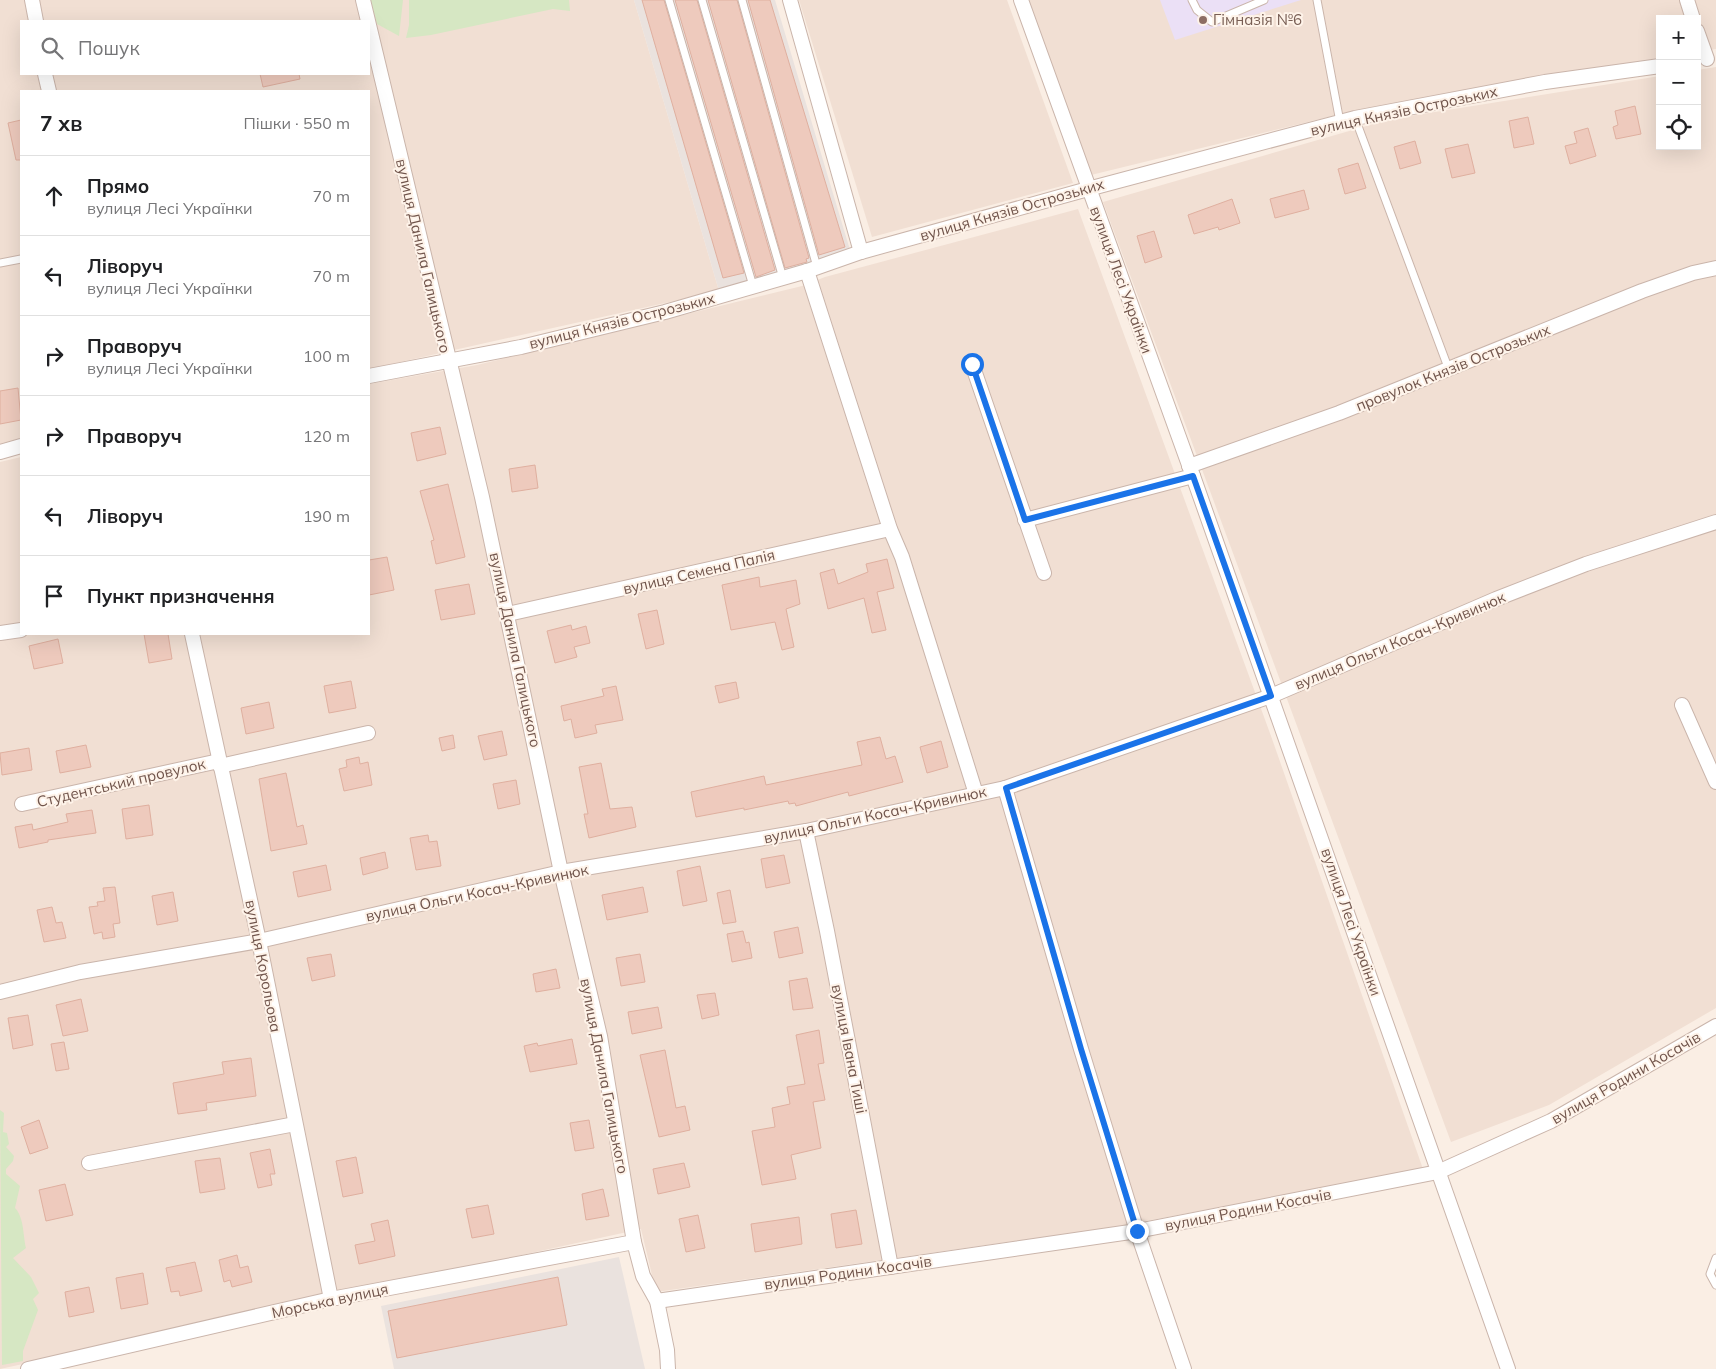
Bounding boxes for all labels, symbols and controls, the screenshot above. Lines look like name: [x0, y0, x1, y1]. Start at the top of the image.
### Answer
place label: Гімназія №6: [1213, 10, 1302, 29]
marker: Гімназія №6: [1197, 14, 1209, 26]
map controls: [1656, 15, 1701, 150]
button: +: [1656, 15, 1701, 60]
search box: [20, 20, 370, 75]
icon: search: [38, 34, 66, 62]
text: Пошук: [78, 36, 140, 60]
button: −: [1656, 60, 1701, 105]
street label: вулиця Князів Острозьких: [1309, 81, 1499, 140]
button: locate: [1656, 105, 1701, 150]
text: 7 хв: [40, 110, 82, 136]
text: Пішки · 550 m: [244, 113, 350, 133]
street label: вулиця Данила Галицького: [392, 157, 455, 355]
text: Прямо: [87, 174, 149, 198]
street label: вулиця Князів Острозьких: [918, 174, 1106, 245]
icon: ahead: [40, 182, 68, 210]
text: 70 m: [313, 186, 350, 206]
text: вулиця Лесі Українки: [87, 198, 253, 218]
street label: вулиця Лесі Українки: [1086, 204, 1157, 356]
text: Ліворуч: [87, 254, 163, 278]
icon: left: [40, 262, 68, 290]
text: 70 m: [313, 266, 350, 286]
text: вулиця Лесі Українки: [87, 278, 253, 298]
street label: вулиця Князів Острозьких: [527, 288, 717, 353]
street label: провулок Князів Острозьких: [1353, 320, 1553, 415]
text: Праворуч: [87, 334, 182, 358]
icon: right: [40, 342, 68, 370]
text: 100 m: [303, 346, 350, 366]
route start: [961, 353, 984, 376]
text: вулиця Лесі Українки: [87, 358, 253, 378]
icon: right: [40, 422, 68, 450]
text: Праворуч: [87, 424, 182, 448]
text: 120 m: [303, 426, 350, 446]
icon: left: [40, 502, 68, 530]
text: Ліворуч: [87, 504, 163, 528]
text: 190 m: [303, 506, 350, 526]
street label: вулиця Семена Палія: [621, 545, 777, 598]
street label: вулиця Данила Галицького: [486, 551, 545, 749]
icon: arrive: [40, 582, 68, 610]
text: Пункт призначення: [87, 584, 275, 608]
street label: вулиця Ольги Косач-Кривинюк: [1292, 587, 1509, 694]
street label: Студентський провулок: [35, 754, 208, 811]
street label: вулиця Ольги Косач-Кривинюк: [762, 781, 989, 847]
street label: вулиця Лесі Українки: [1317, 845, 1386, 998]
street label: вулиця Ольги Косач-Кривинюк: [364, 859, 591, 925]
street label: вулиця Корольова: [241, 898, 286, 1034]
street label: вулиця Данила Галицького: [576, 977, 633, 1175]
street label: вулиця Івана Тиші: [828, 983, 871, 1115]
street label: вулиця Родини Косачів: [1548, 1027, 1704, 1128]
street label: вулиця Родини Косачів: [1163, 1184, 1333, 1235]
route end: [1126, 1220, 1149, 1243]
street label: вулиця Родини Косачів: [763, 1251, 933, 1294]
street label: Морська вулиця: [270, 1279, 390, 1322]

